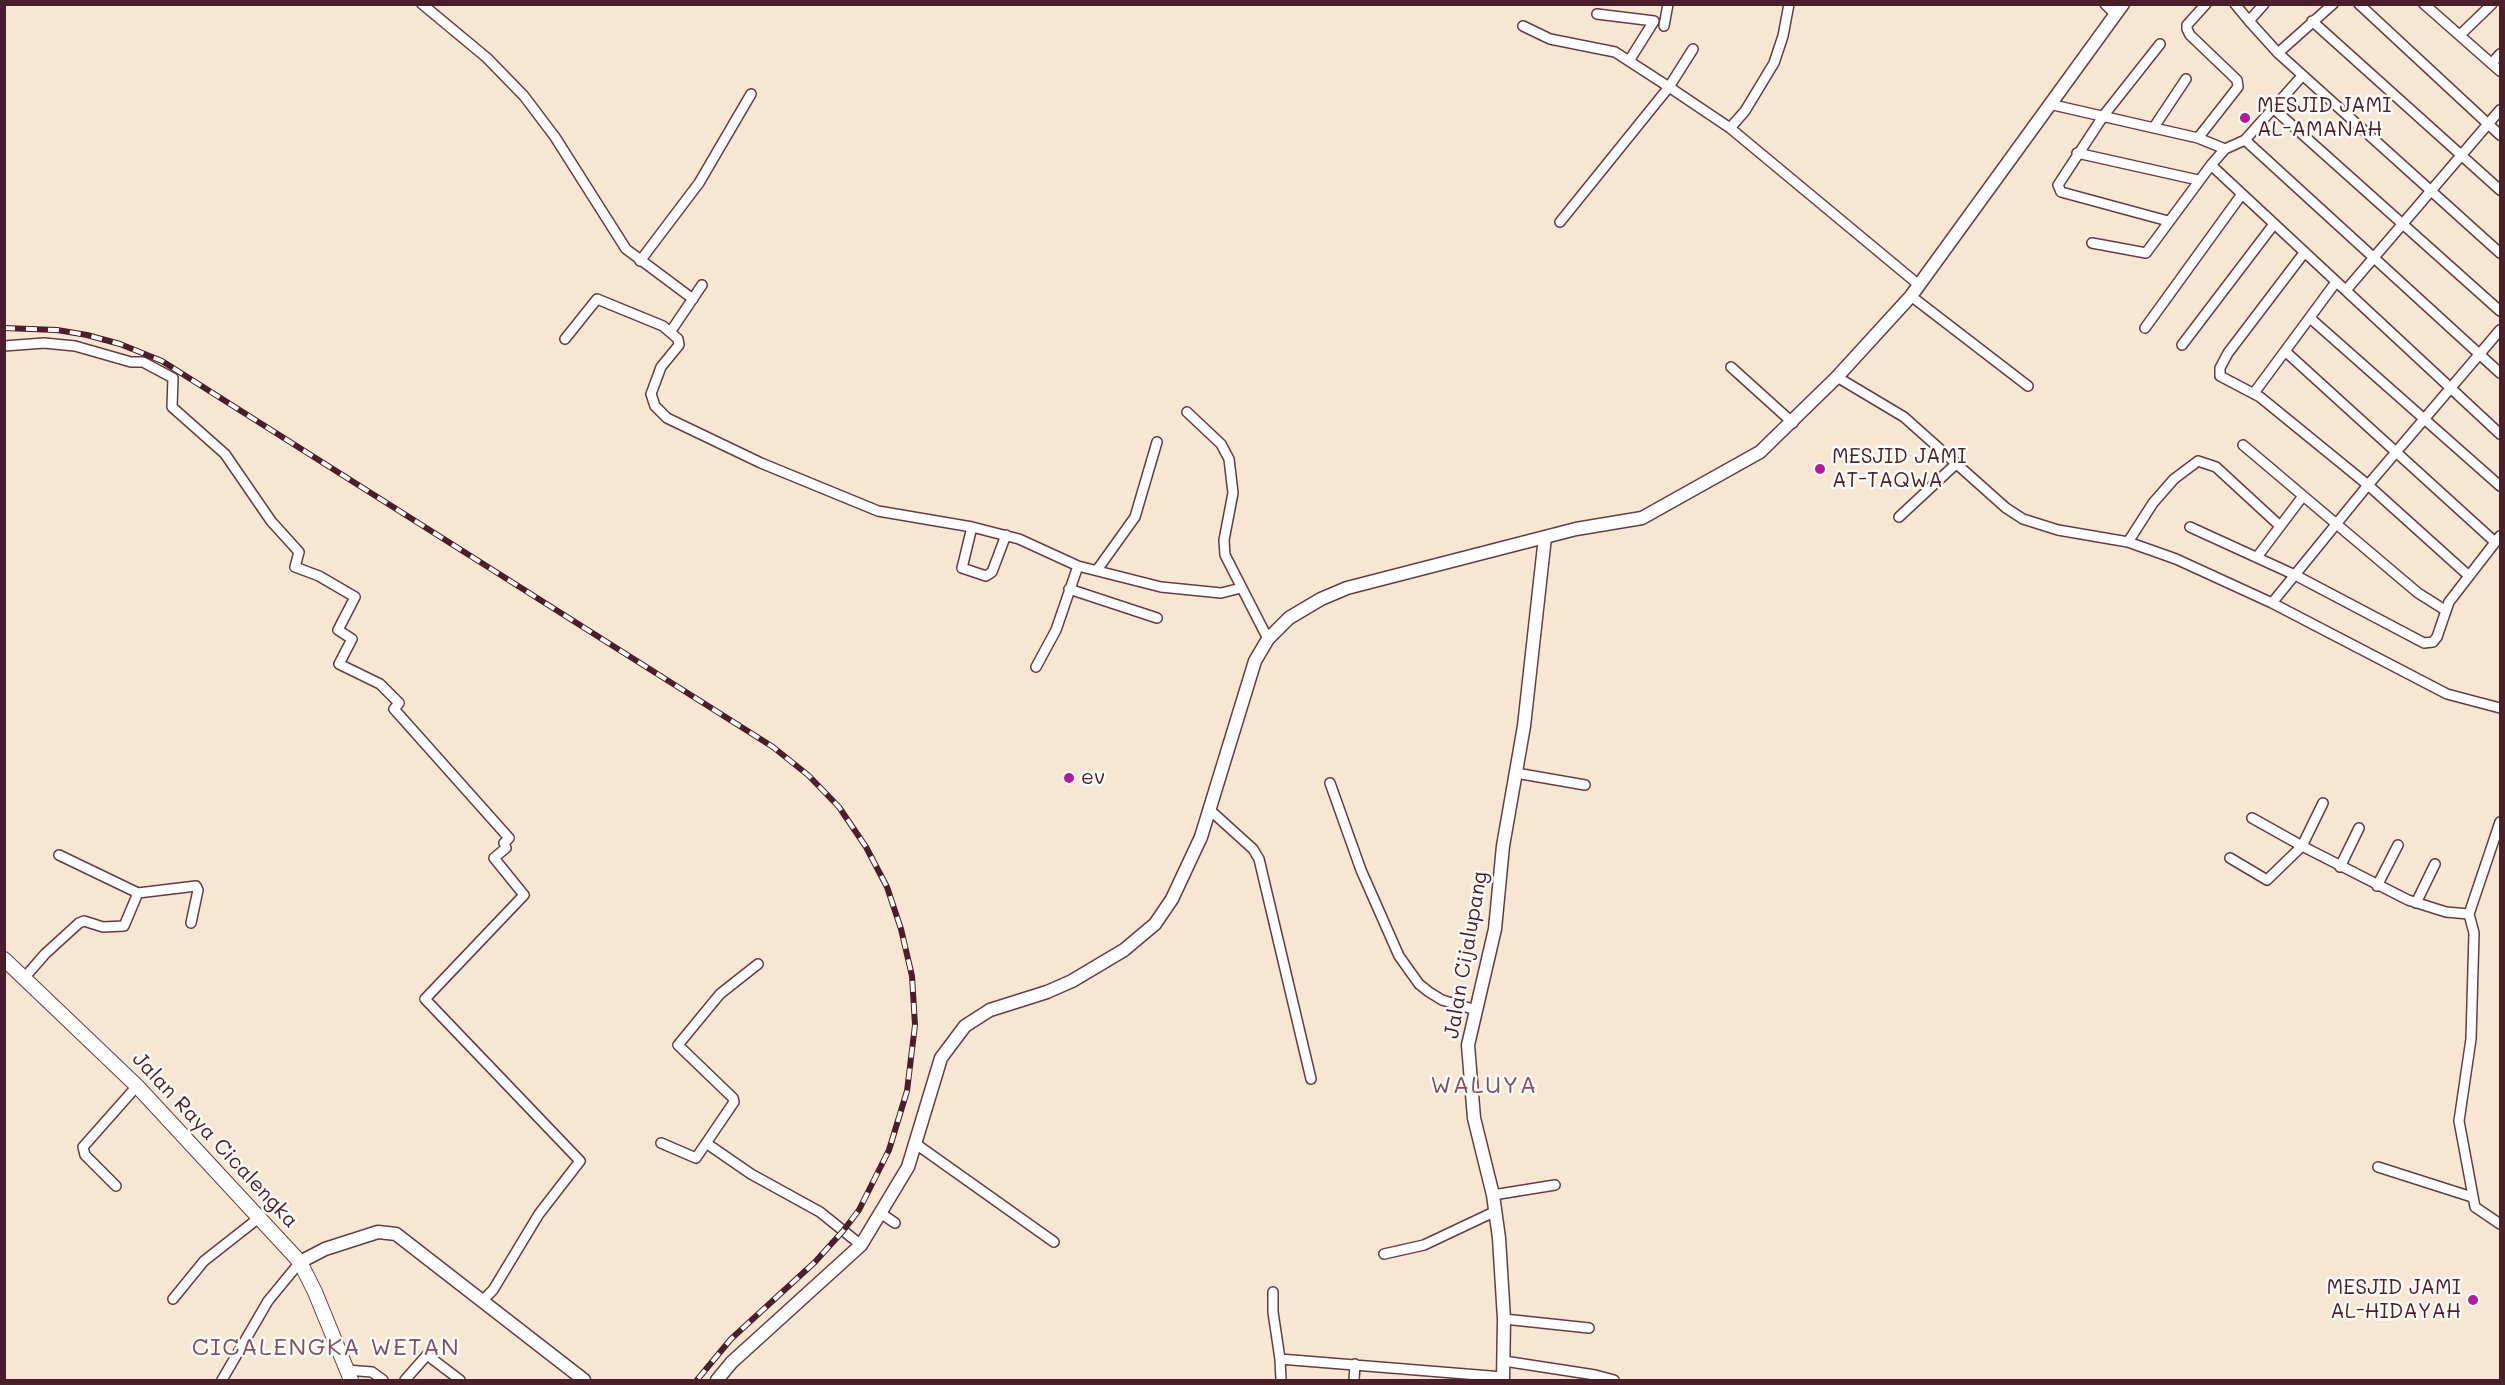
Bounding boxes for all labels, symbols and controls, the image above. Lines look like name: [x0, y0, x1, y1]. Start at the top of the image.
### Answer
place label: MESJID JAMI AL-AMANAH: [2257, 93, 2391, 143]
marker: MESJID JAMI AL-AMANAH: [2238, 111, 2252, 125]
place label: MESJID JAMI AT-TAQWA: [1832, 444, 1966, 494]
marker: MESJID JAMI AT-TAQWA: [1813, 462, 1827, 476]
place label: ev: [1081, 765, 1105, 791]
marker: ev: [1062, 771, 1076, 785]
street label: Jalan Cijalupang: [1439, 869, 1493, 1041]
street label: Jalan Raya Cicalengka: [127, 1047, 303, 1233]
district label: WALUYA: [1430, 1072, 1538, 1100]
place label: MESJID JAMI AL-HIDAYAH: [2327, 1275, 2461, 1325]
marker: MESJID JAMI AL-HIDAYAH: [2466, 1293, 2480, 1307]
district label: CICALENGKA WETAN: [192, 1334, 460, 1362]

